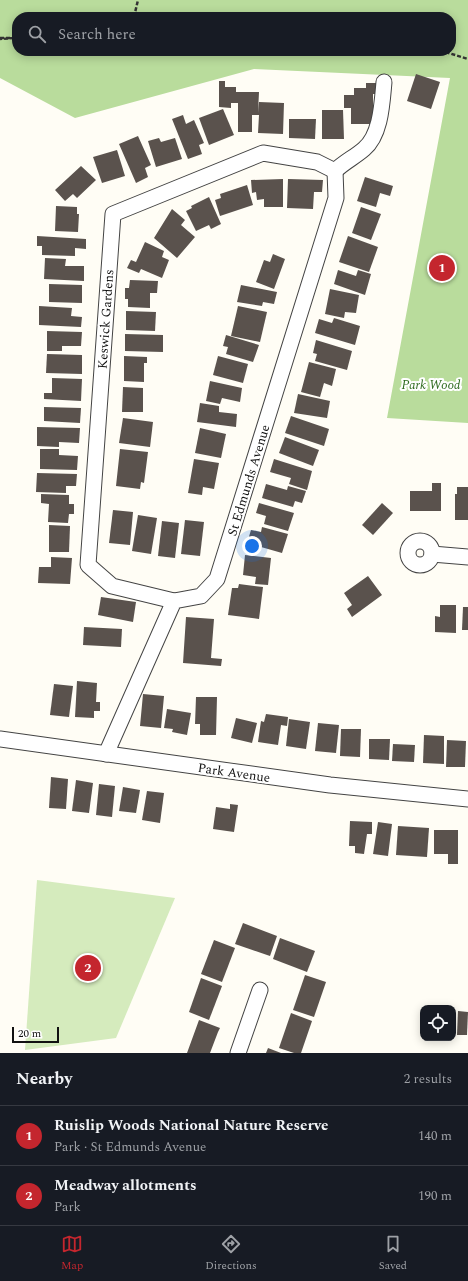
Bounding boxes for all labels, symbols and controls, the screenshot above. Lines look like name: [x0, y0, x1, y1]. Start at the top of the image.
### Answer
search box: [12, 12, 456, 56]
icon: search: [26, 23, 48, 45]
text: Search here: [58, 23, 136, 46]
pin: 1: [429, 253, 455, 283]
street label: Keswick Gardens: [93, 269, 119, 370]
park label: Park Wood: [401, 375, 461, 395]
street label: St Edmunds Avenue: [222, 422, 275, 539]
your location: [242, 536, 262, 556]
street label: Park Avenue: [196, 758, 271, 788]
pin: 2: [75, 953, 101, 983]
map controls: [420, 1005, 456, 1041]
button: locate: [420, 1005, 456, 1041]
scale bar: [12, 1025, 59, 1044]
text: 20 m: [18, 1025, 41, 1042]
text: Nearby: [16, 1066, 72, 1092]
text: 2 results: [404, 1069, 452, 1089]
text: Ruislip Woods National Nature Reserve: [54, 1114, 329, 1137]
text: 1: [25, 1126, 33, 1146]
text: 140 m: [418, 1126, 452, 1146]
text: Park · St Edmunds Avenue: [54, 1137, 206, 1157]
text: Meadway allotments: [54, 1174, 196, 1197]
text: 2: [25, 1186, 33, 1206]
text: 190 m: [418, 1186, 452, 1206]
text: Park: [54, 1197, 81, 1217]
tab: Map: [61, 1233, 83, 1274]
tab: Directions: [205, 1233, 257, 1274]
tab: Saved: [379, 1233, 407, 1274]

